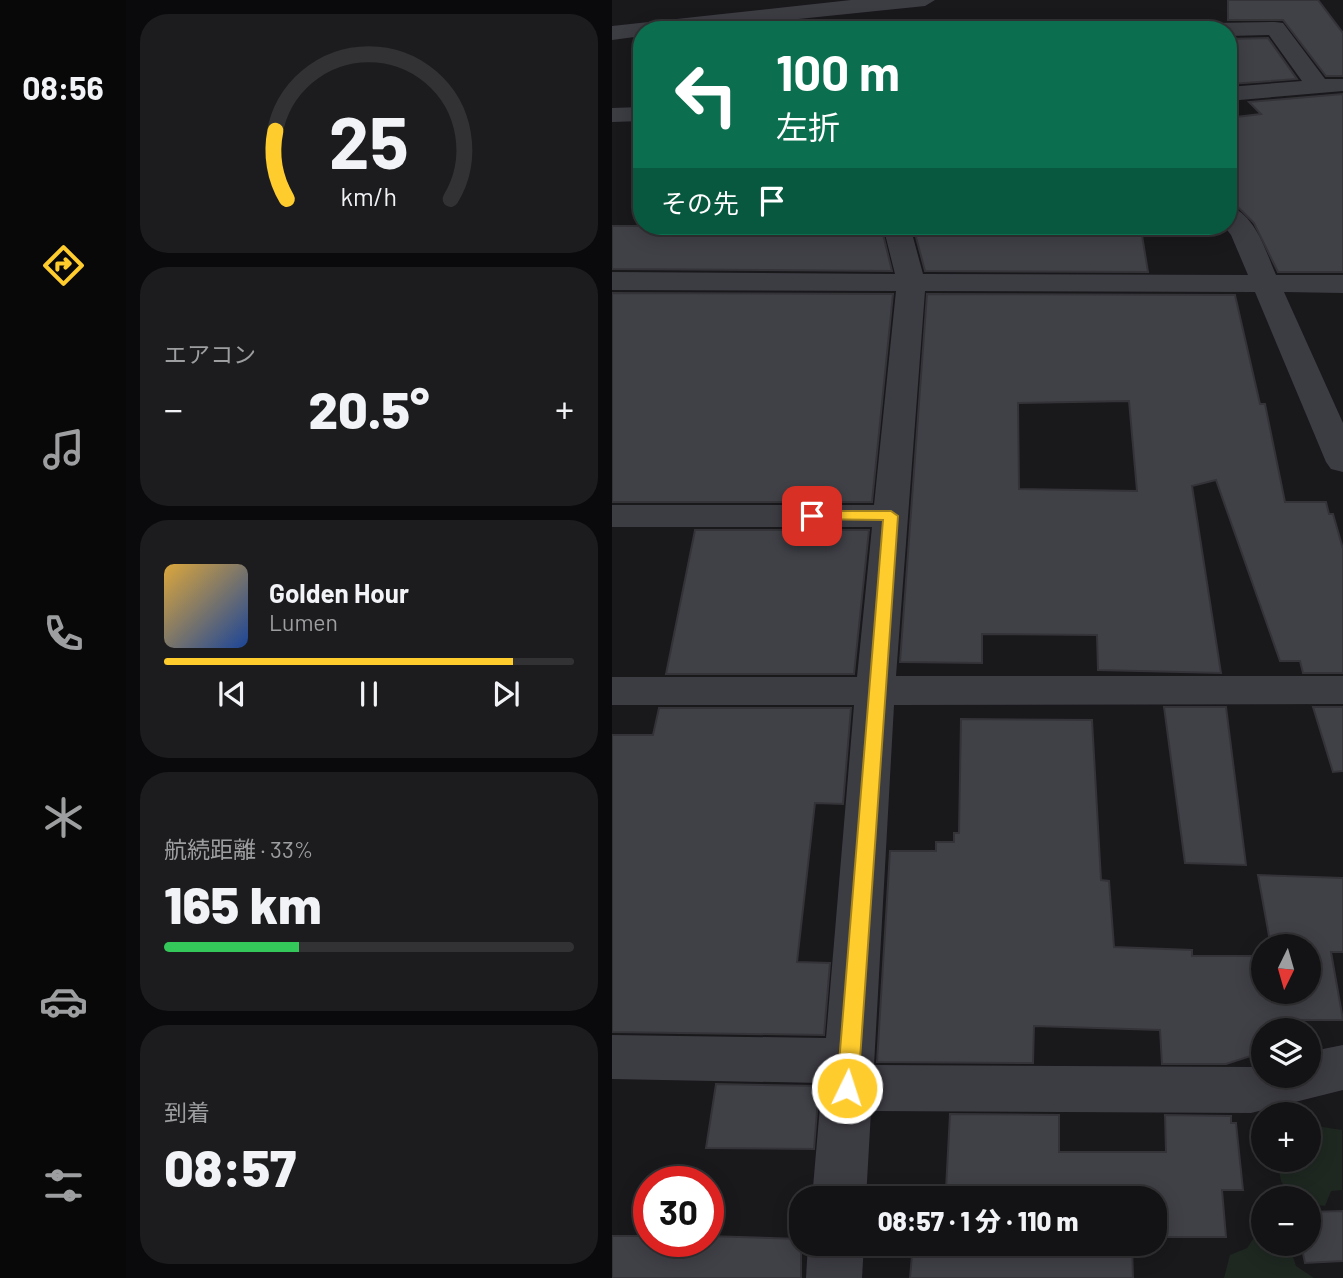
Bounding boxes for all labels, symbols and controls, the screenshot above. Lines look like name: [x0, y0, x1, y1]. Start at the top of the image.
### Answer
text: 100 m: [776, 42, 900, 101]
icon: left: [661, 49, 752, 140]
text: 08:56: [22, 68, 104, 106]
text: 25: [329, 97, 409, 185]
text: 左折: [776, 107, 840, 145]
text: km/h: [341, 181, 397, 211]
icon: arrive: [753, 182, 791, 220]
text: その先: [661, 187, 739, 218]
icon: directions: [39, 241, 88, 290]
text: エアコン: [164, 340, 256, 368]
text: 20.5°: [308, 377, 430, 439]
text: −: [164, 385, 183, 431]
text: +: [555, 385, 574, 431]
icon: music: [39, 425, 88, 474]
pin: [782, 486, 842, 546]
icon: arrive: [793, 497, 831, 535]
text: Golden Hour: [269, 577, 409, 608]
text: Lumen: [269, 608, 338, 636]
icon: phone: [39, 609, 88, 658]
icon: previous: [213, 675, 251, 713]
icon: pause: [350, 675, 388, 713]
icon: next: [487, 675, 525, 713]
icon: climate: [39, 793, 88, 842]
text: 航続距離 · 33%: [164, 835, 313, 863]
text: 165 km: [164, 872, 322, 934]
north arrow: [1251, 934, 1321, 1004]
map controls: [1251, 934, 1321, 1256]
icon: car: [39, 977, 88, 1026]
button: layers: [1251, 1018, 1321, 1088]
position arrow: [810, 1051, 884, 1125]
text: 到着: [164, 1098, 210, 1126]
button: +: [1251, 1102, 1321, 1172]
text: 08:57: [164, 1135, 296, 1197]
icon: filters: [39, 1161, 88, 1210]
speed limit sign: 30: [633, 1166, 724, 1257]
button: −: [1251, 1186, 1321, 1256]
text: 08:57 · 1 分 · 110 m: [878, 1205, 1078, 1236]

